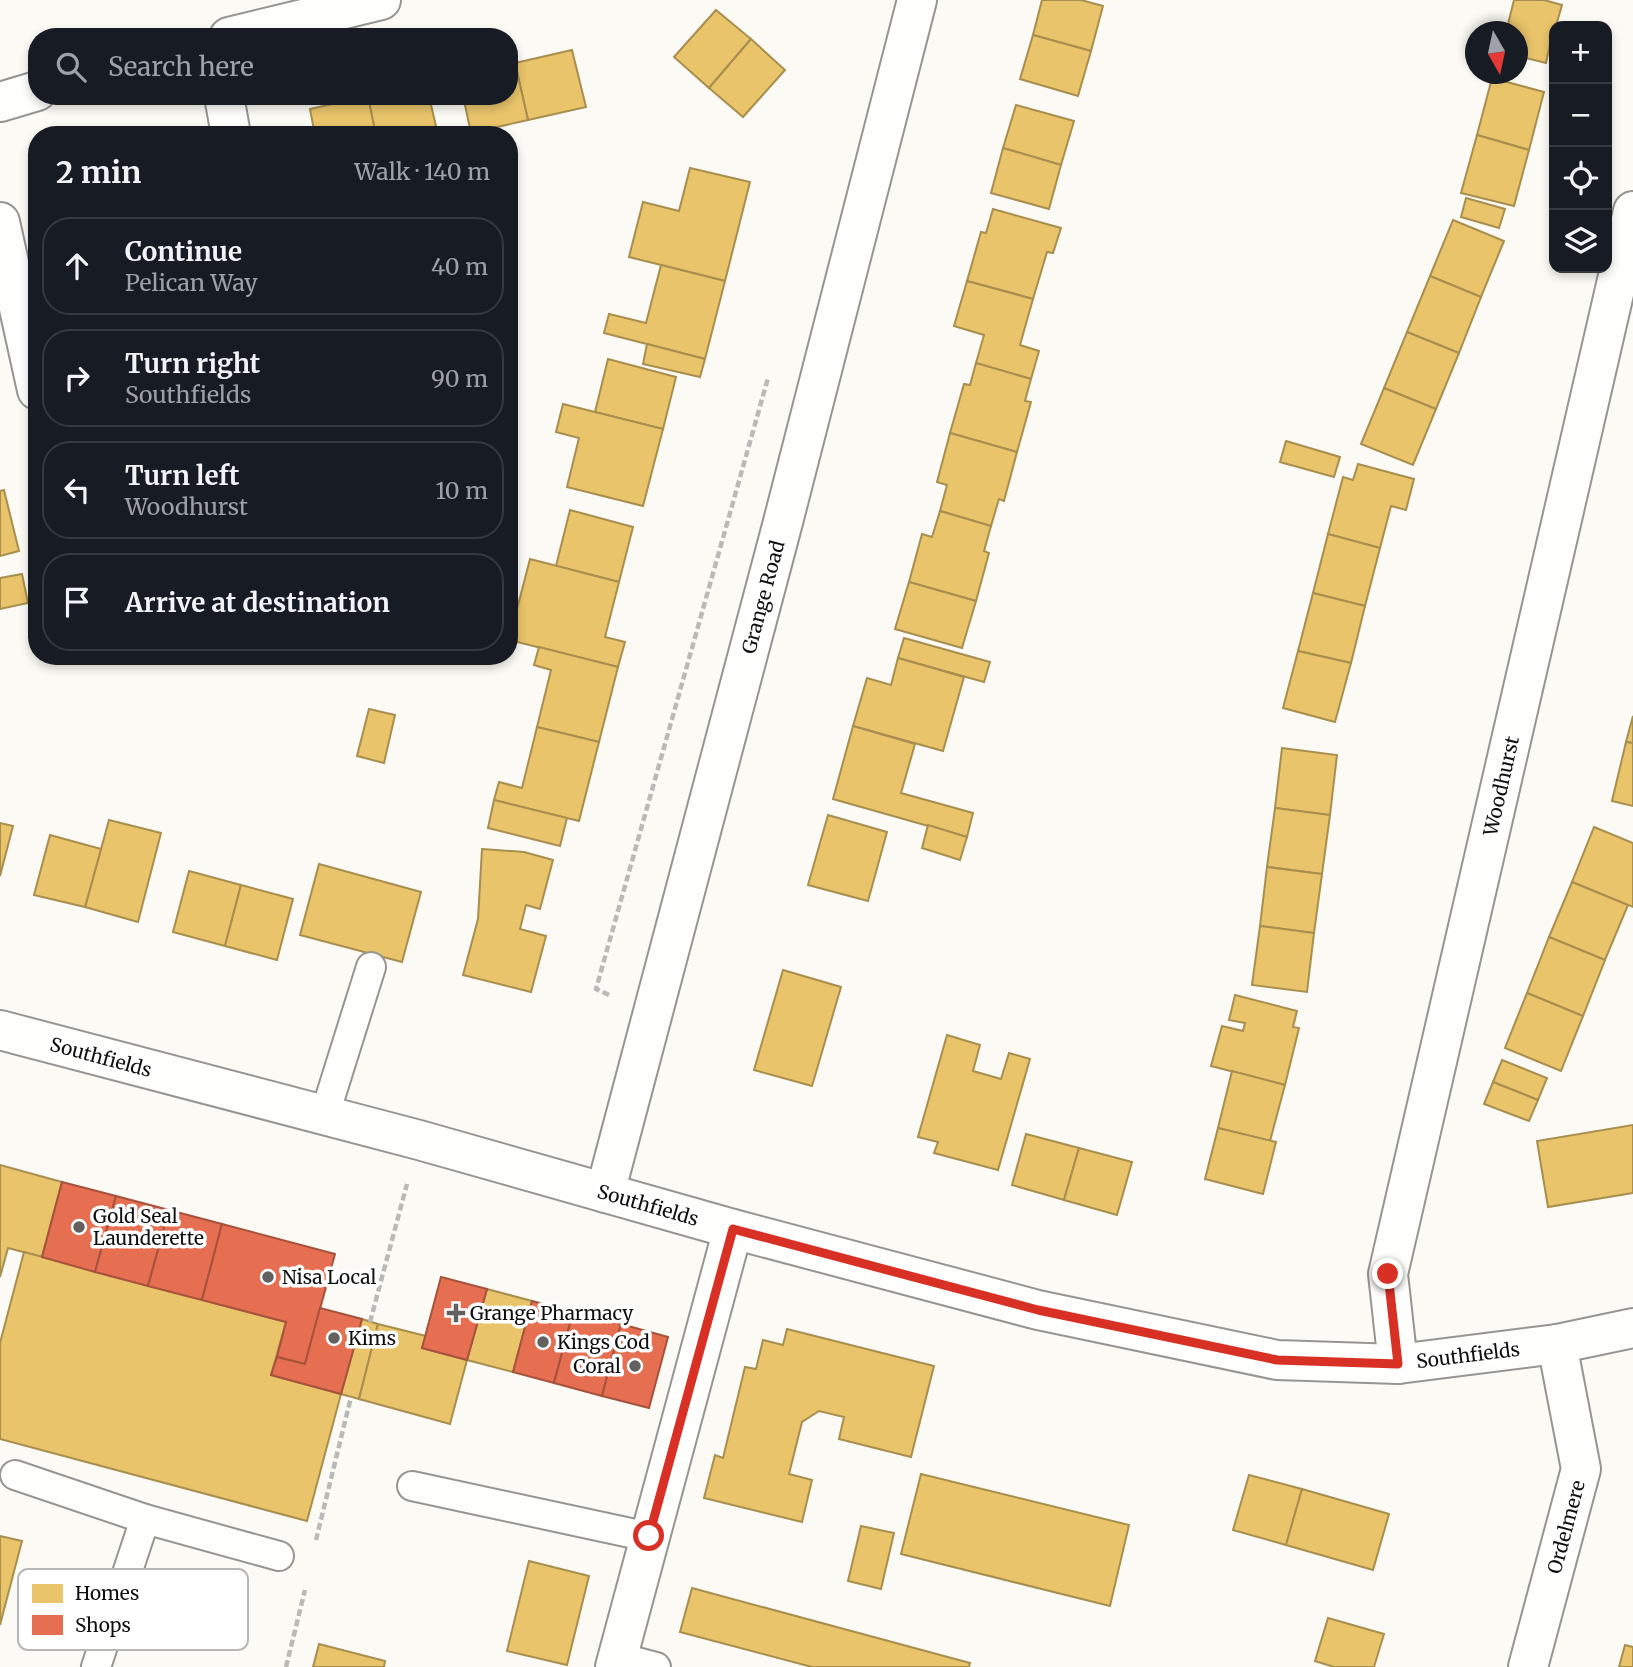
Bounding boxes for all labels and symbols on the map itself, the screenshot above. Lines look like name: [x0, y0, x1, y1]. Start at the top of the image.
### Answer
north arrow: [1465, 21, 1528, 84]
street label: Grange Road: [736, 538, 790, 656]
street label: Woodhurst: [1478, 733, 1524, 839]
street label: Southfields: [48, 1032, 154, 1082]
street label: Southfields: [595, 1179, 701, 1231]
place label: Gold Seal Launderette: [93, 1204, 204, 1250]
marker: Gold Seal Launderette: [71, 1219, 87, 1235]
route end: [1372, 1258, 1403, 1289]
place label: Nisa Local: [282, 1265, 377, 1289]
marker: Nisa Local: [260, 1269, 276, 1285]
place label: Grange Pharmacy: [470, 1301, 633, 1325]
marker: Grange Pharmacy: [448, 1305, 464, 1321]
place label: Kims: [348, 1326, 396, 1350]
marker: Kims: [326, 1330, 342, 1346]
place label: Kings Cod: [557, 1330, 650, 1354]
marker: Kings Cod: [535, 1334, 551, 1350]
street label: Southfields: [1415, 1337, 1521, 1373]
place label: Coral: [573, 1354, 621, 1378]
marker: Coral: [627, 1358, 643, 1374]
street label: Ordelmere: [1542, 1478, 1590, 1576]
route start: [633, 1520, 664, 1551]
legend: [18, 1569, 248, 1650]
text: Homes: [75, 1581, 139, 1605]
text: Shops: [75, 1613, 131, 1637]

